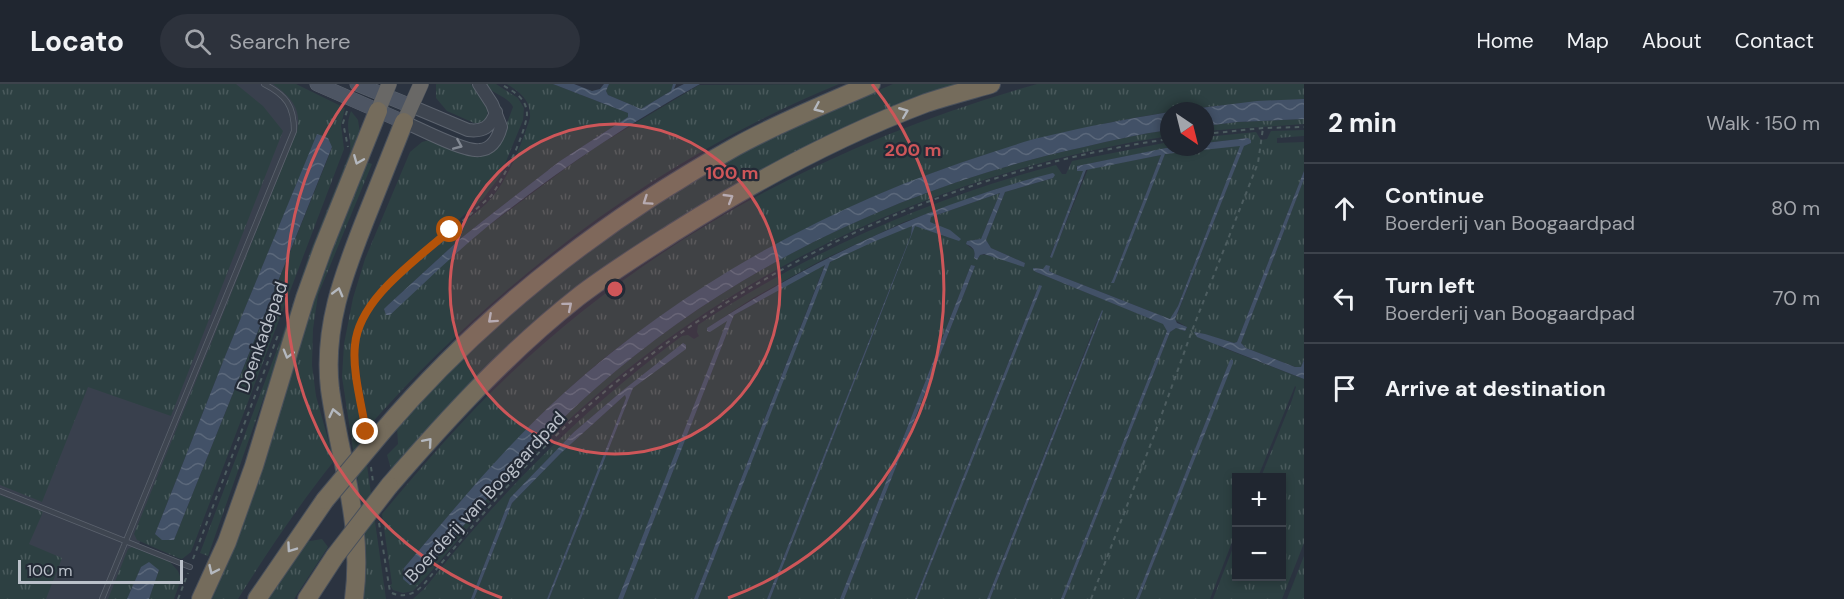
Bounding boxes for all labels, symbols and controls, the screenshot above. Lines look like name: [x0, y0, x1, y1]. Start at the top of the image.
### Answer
search box: [160, 14, 580, 68]
text: Locato: [30, 23, 124, 60]
icon: search: [181, 25, 214, 58]
text: Search here: [229, 27, 351, 56]
text: Home: [1476, 27, 1534, 55]
text: Map: [1567, 27, 1609, 55]
text: About: [1642, 27, 1702, 55]
text: Contact: [1735, 27, 1814, 55]
one-way arrow: [813, 101, 824, 113]
north arrow: [1160, 102, 1214, 156]
text: 2 min: [1328, 106, 1397, 140]
one-way arrow: [898, 107, 909, 119]
text: Walk · 150 m: [1706, 110, 1820, 136]
one-way arrow: [451, 138, 462, 150]
text: 200 m: [885, 138, 941, 162]
one-way arrow: [353, 154, 365, 165]
text: 100 m: [705, 161, 759, 185]
text: Continue: [1385, 181, 1484, 210]
icon: ahead: [1328, 192, 1361, 225]
one-way arrow: [723, 193, 733, 205]
one-way arrow: [643, 194, 654, 205]
text: 80 m: [1771, 195, 1820, 221]
text: Boerderij van Boogaardpad: [1385, 210, 1635, 236]
route start: [436, 216, 462, 242]
text: Turn left: [1385, 271, 1475, 300]
street label: Doenkadepad: [231, 278, 293, 396]
centre of rings: [605, 279, 625, 299]
icon: left: [1328, 282, 1361, 315]
text: 70 m: [1773, 285, 1820, 311]
one-way arrow: [331, 287, 343, 298]
text: Boerderij van Boogaardpad: [1385, 300, 1635, 326]
one-way arrow: [561, 303, 572, 314]
one-way arrow: [488, 312, 499, 323]
one-way arrow: [283, 348, 295, 359]
icon: arrive: [1328, 372, 1361, 405]
text: Arrive at destination: [1385, 374, 1606, 403]
street label: Boerderij van Boogaardpad: [399, 407, 571, 587]
one-way arrow: [329, 408, 342, 418]
route end: [352, 418, 378, 444]
one-way arrow: [420, 438, 431, 449]
map controls: [1232, 473, 1286, 581]
button: +: [1232, 473, 1286, 527]
button: −: [1232, 527, 1286, 581]
one-way arrow: [287, 541, 298, 552]
scale bar: [18, 557, 183, 584]
text: 100 m: [27, 560, 72, 581]
one-way arrow: [209, 564, 221, 575]

